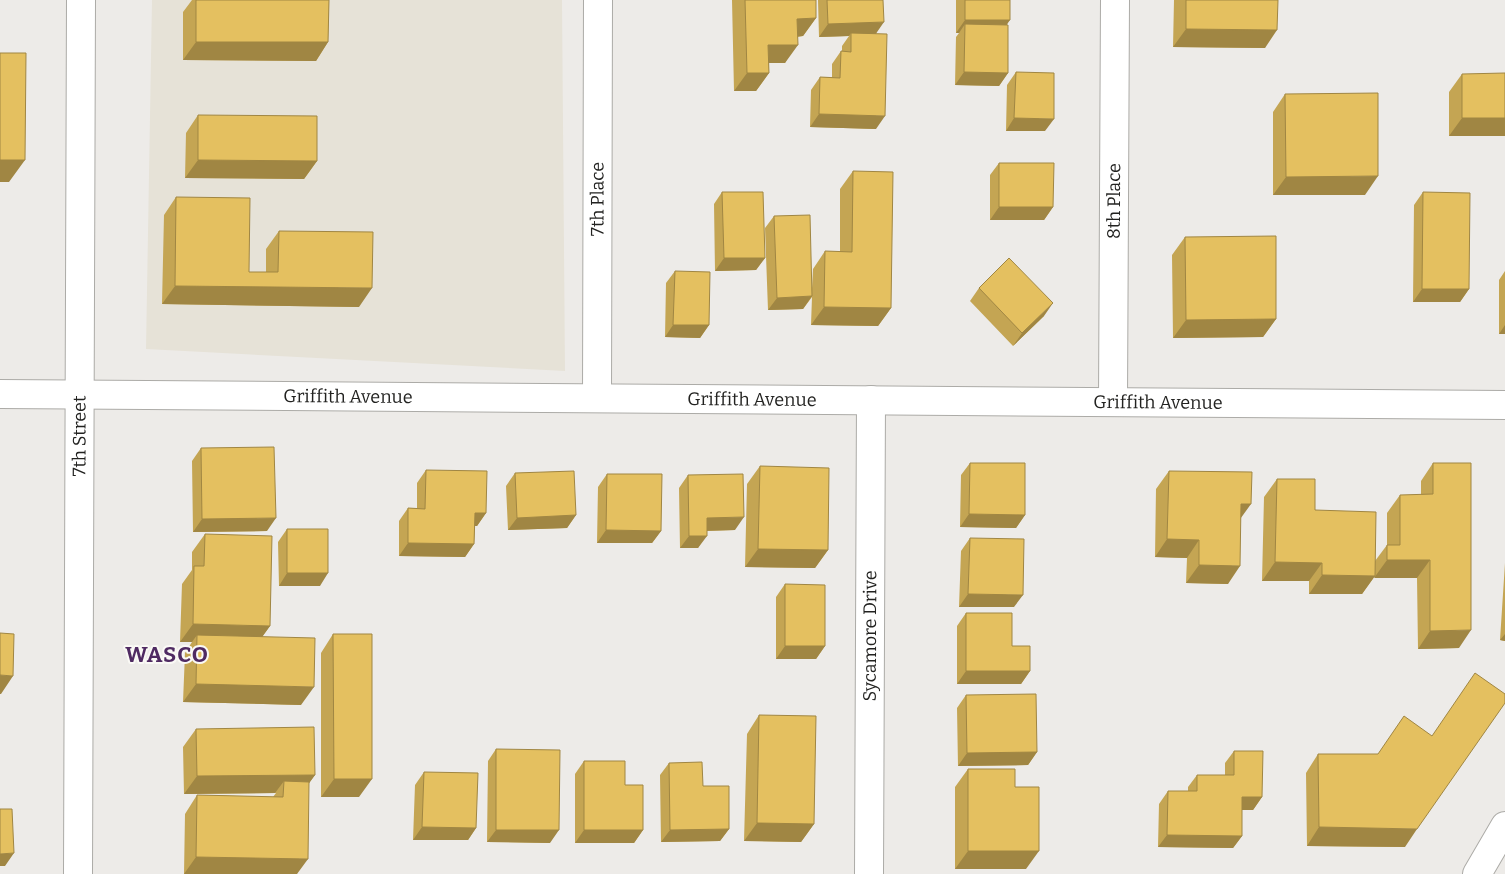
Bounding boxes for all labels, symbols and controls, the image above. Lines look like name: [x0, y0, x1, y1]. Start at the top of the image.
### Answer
street label: 7th Place: [586, 162, 609, 236]
street label: 8th Place: [1103, 163, 1125, 239]
street label: Griffith Avenue: [283, 385, 413, 408]
street label: Griffith Avenue: [687, 388, 817, 411]
street label: Griffith Avenue: [1093, 391, 1223, 414]
street label: 7th Street: [68, 395, 91, 477]
street label: Sycamore Drive: [859, 570, 881, 702]
district label: WASCO: [125, 641, 209, 668]

